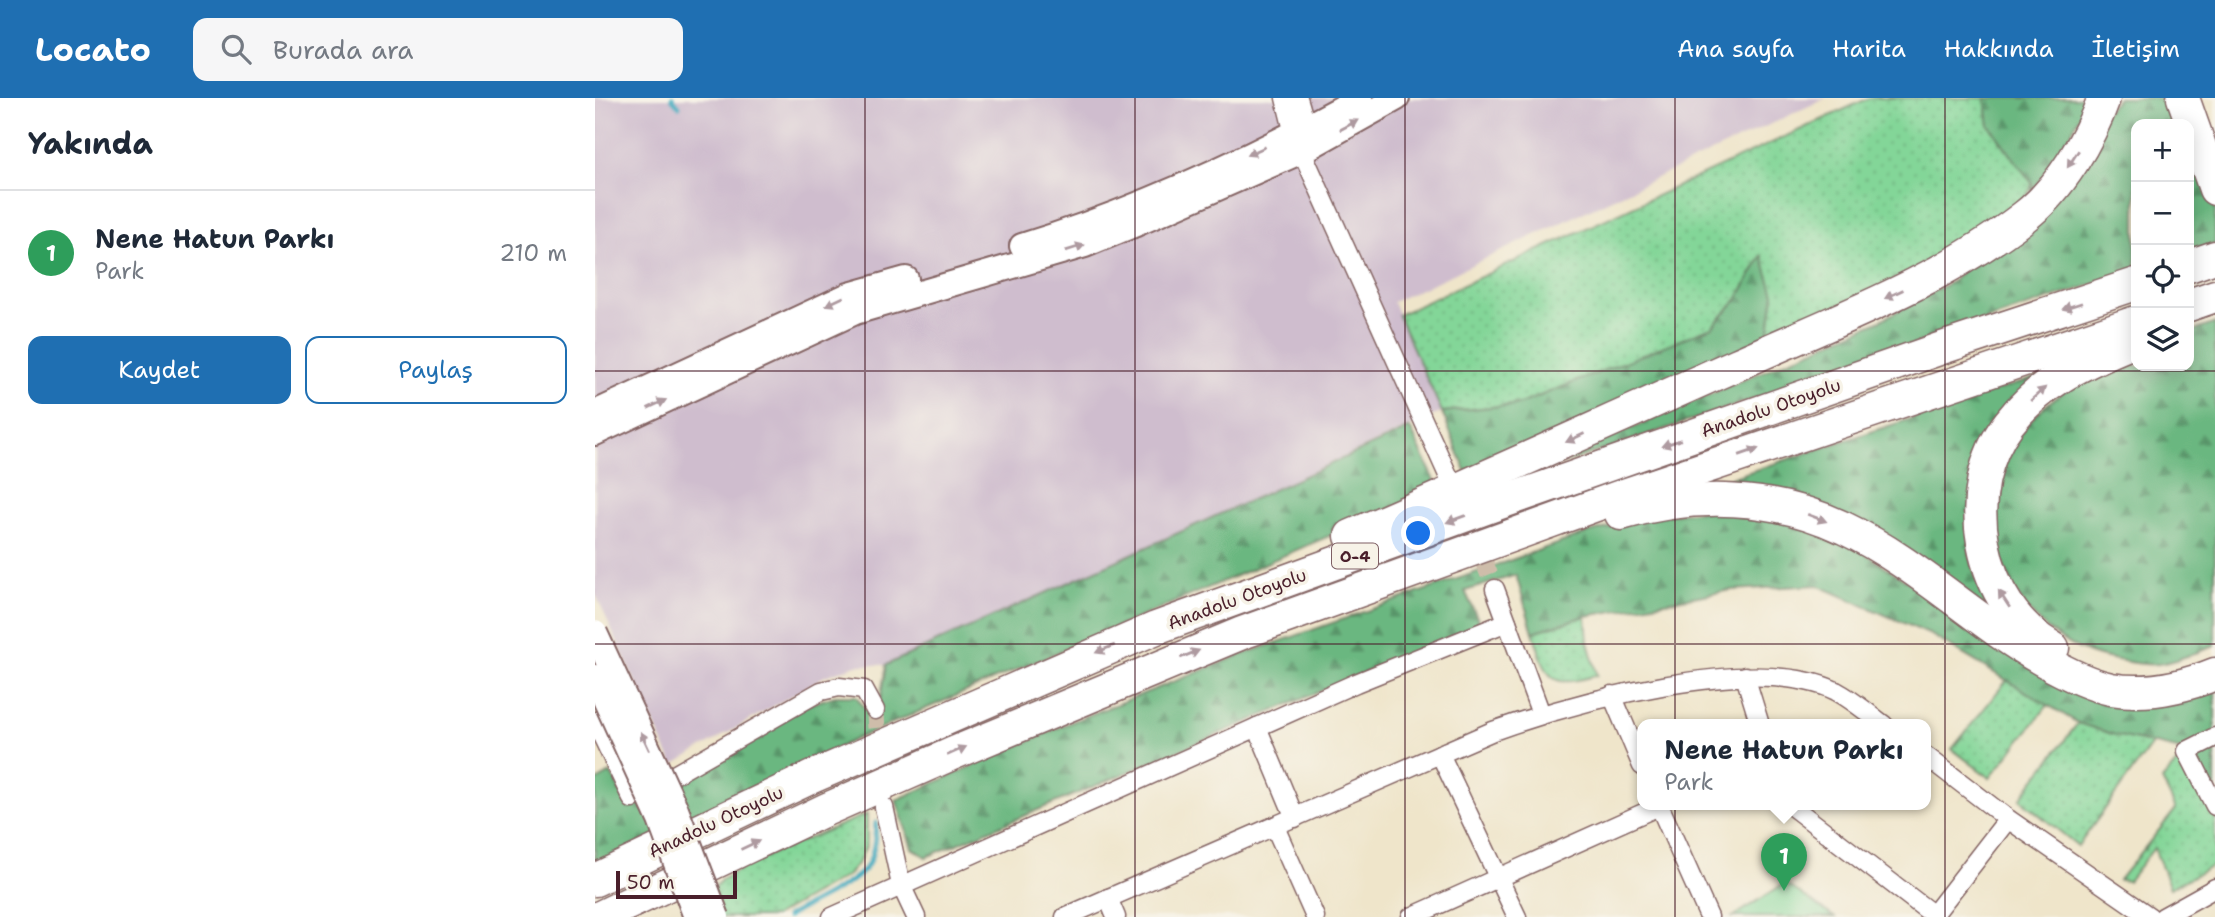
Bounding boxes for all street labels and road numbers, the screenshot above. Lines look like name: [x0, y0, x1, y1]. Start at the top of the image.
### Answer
street label: Anadolu Otoyolu: [1698, 373, 1844, 443]
road number: O-4: [1332, 544, 1378, 569]
street label: Anadolu Otoyolu: [1164, 563, 1310, 635]
street label: Anadolu Otoyolu: [645, 780, 787, 864]

